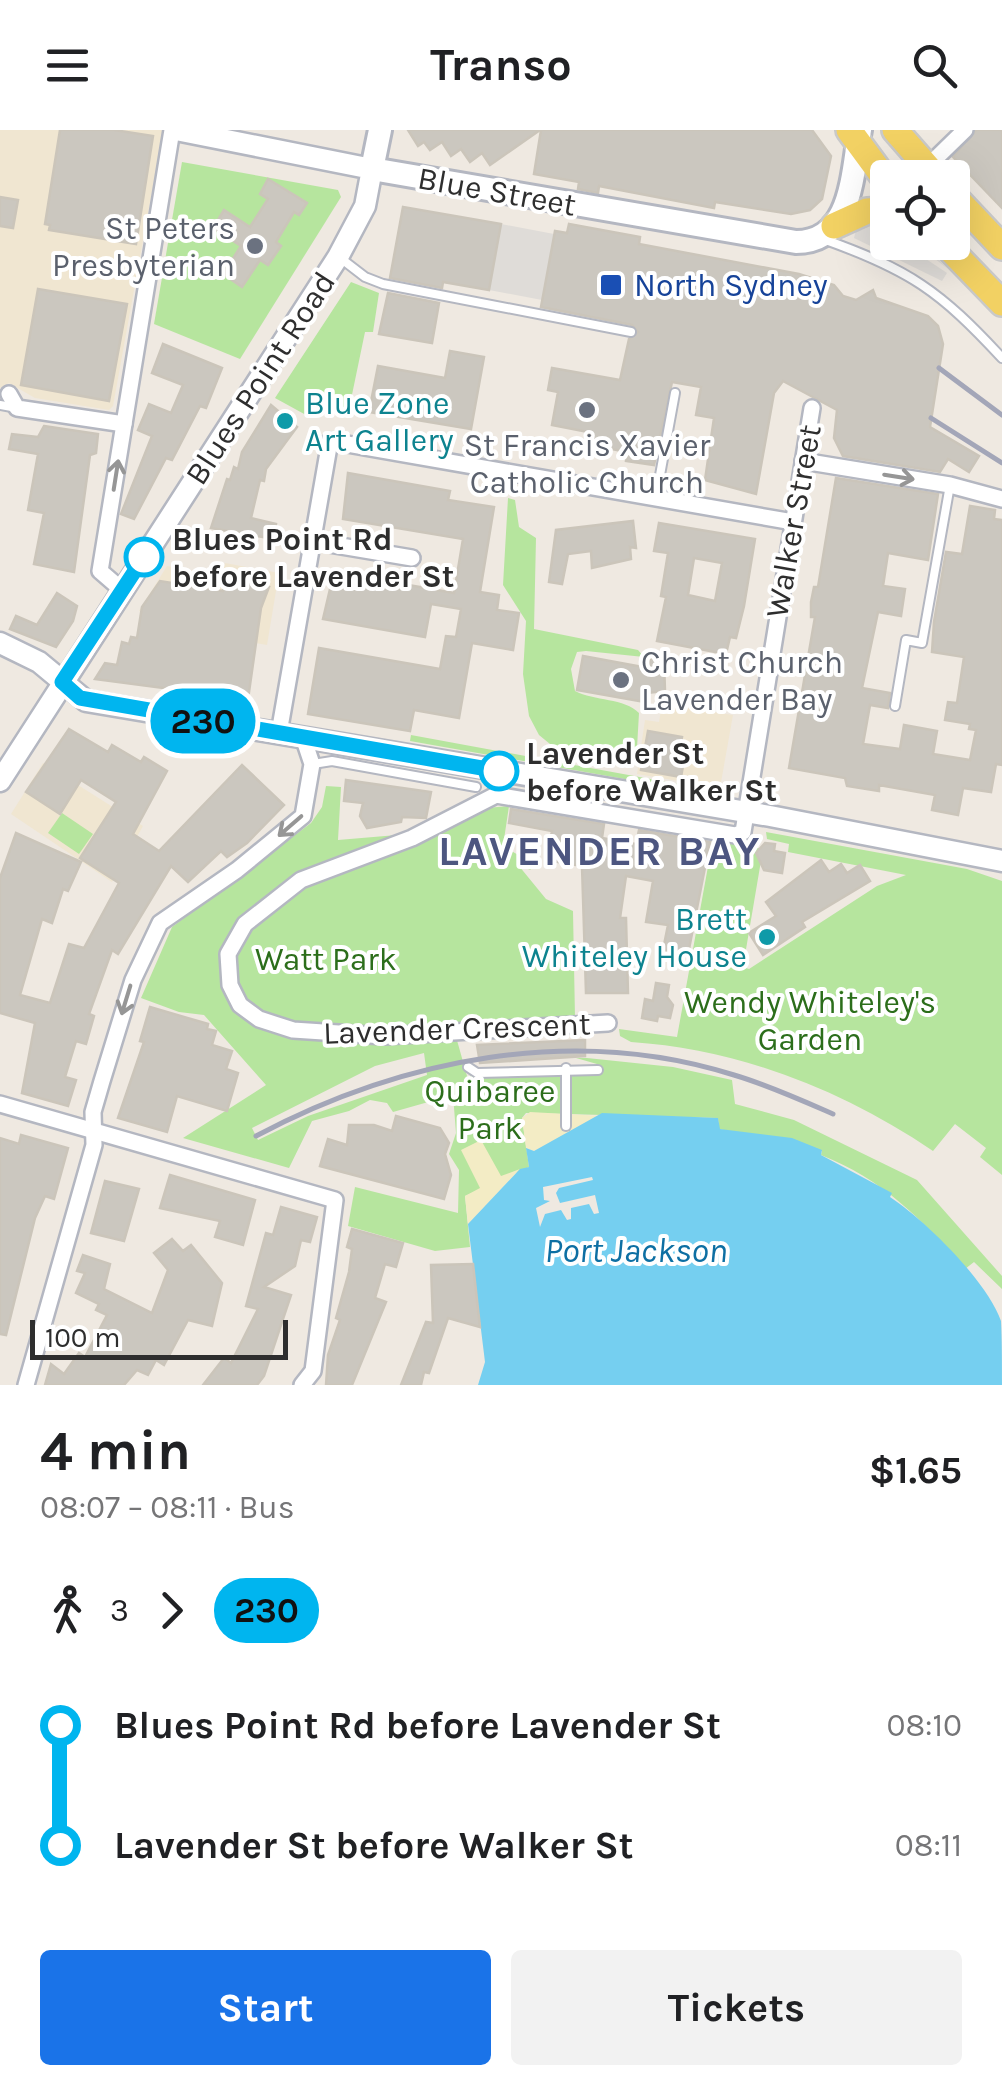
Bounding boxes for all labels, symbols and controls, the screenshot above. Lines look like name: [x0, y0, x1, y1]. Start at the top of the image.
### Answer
icon: menu: [40, 38, 95, 93]
icon: search: [907, 38, 962, 93]
text: Transo: [430, 39, 572, 91]
street label: Blue Street: [415, 159, 579, 224]
map controls: [870, 160, 970, 260]
button: locate: [870, 160, 970, 260]
place label: St Peters Presbyterian: [52, 210, 235, 284]
marker: St Peters Presbyterian: [244, 235, 266, 257]
street label: Blues Point Road: [178, 265, 343, 492]
place label: North Sydney: [634, 267, 828, 304]
marker: North Sydney: [598, 272, 624, 298]
place label: Blue Zone Art Gallery: [305, 385, 454, 459]
marker: St Francis Xavier Catholic Church: [576, 399, 598, 421]
marker: Blue Zone Art Gallery: [274, 410, 296, 432]
street label: Walker Street: [758, 422, 829, 621]
place label: St Francis Xavier Catholic Church: [464, 427, 711, 501]
one-way arrow: [107, 459, 126, 492]
one-way arrow: [883, 468, 915, 487]
place label: Blues Point Rd before Lavender St: [172, 521, 454, 595]
marker: Blues Point Rd before Lavender St: [125, 538, 163, 576]
place label: Christ Church Lavender Bay: [641, 644, 843, 718]
marker: Christ Church Lavender Bay: [610, 669, 632, 691]
line badge: 230: [146, 688, 260, 754]
text: 230: [170, 701, 236, 742]
place label: Lavender St before Walker St: [526, 735, 777, 809]
marker: Lavender St before Walker St: [480, 752, 518, 790]
one-way arrow: [278, 814, 303, 837]
district label: LAVENDER BAY: [438, 826, 762, 876]
place label: Brett Whiteley House: [522, 901, 747, 975]
marker: Brett Whiteley House: [756, 926, 778, 948]
park label: Watt Park: [255, 941, 397, 978]
one-way arrow: [116, 984, 134, 1015]
park label: Wendy Whiteley's Garden: [684, 984, 936, 1058]
street label: Lavender Crescent: [323, 1005, 591, 1052]
park label: Quibaree Park: [425, 1073, 555, 1147]
water label: Port Jackson: [544, 1230, 728, 1271]
scale bar: [30, 1315, 288, 1360]
text: 100 m: [45, 1321, 120, 1354]
text: 4 min: [40, 1419, 191, 1483]
text: $1.65: [869, 1448, 962, 1493]
text: 08:07 – 08:11 · Bus: [40, 1489, 295, 1526]
icon: walk: [40, 1583, 95, 1638]
icon: forward: [144, 1583, 199, 1638]
text: 230: [234, 1590, 299, 1631]
text: 3: [110, 1592, 129, 1629]
text: Blues Point Rd before Lavender St: [114, 1703, 721, 1748]
text: 08:10: [886, 1707, 962, 1744]
text: Lavender St before Walker St: [114, 1823, 634, 1868]
text: 08:11: [895, 1827, 962, 1864]
button: Start: [40, 1950, 491, 2065]
button: Tickets: [511, 1950, 962, 2065]

